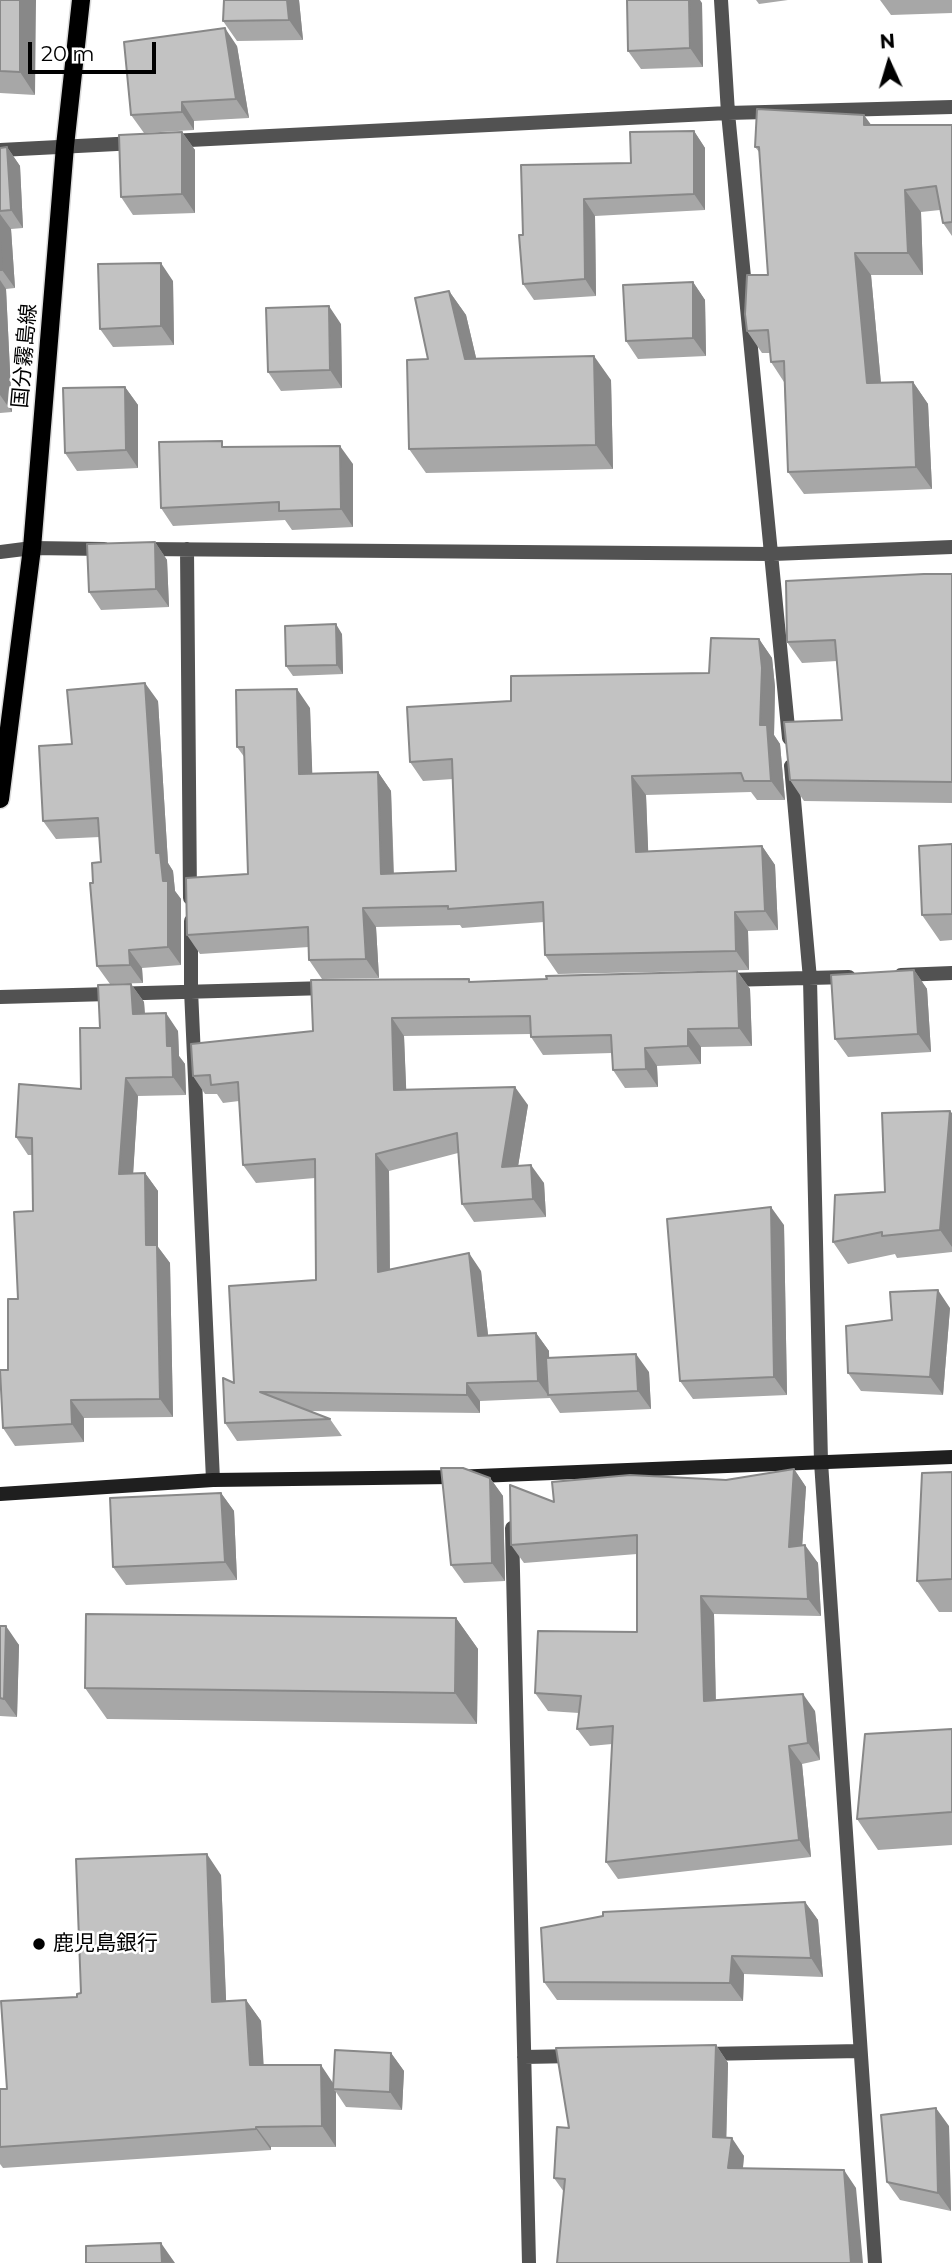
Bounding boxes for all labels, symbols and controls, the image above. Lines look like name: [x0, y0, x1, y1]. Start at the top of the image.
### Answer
scale bar: [32, 28, 159, 72]
north arrow: [854, 28, 924, 98]
text: N: [879, 30, 896, 54]
text: 20 m: [41, 41, 95, 66]
street label: 国分霧島線: [8, 303, 42, 409]
place label: 鹿児島銀行: [53, 1931, 158, 1957]
marker: 鹿児島銀行: [31, 1936, 47, 1952]

